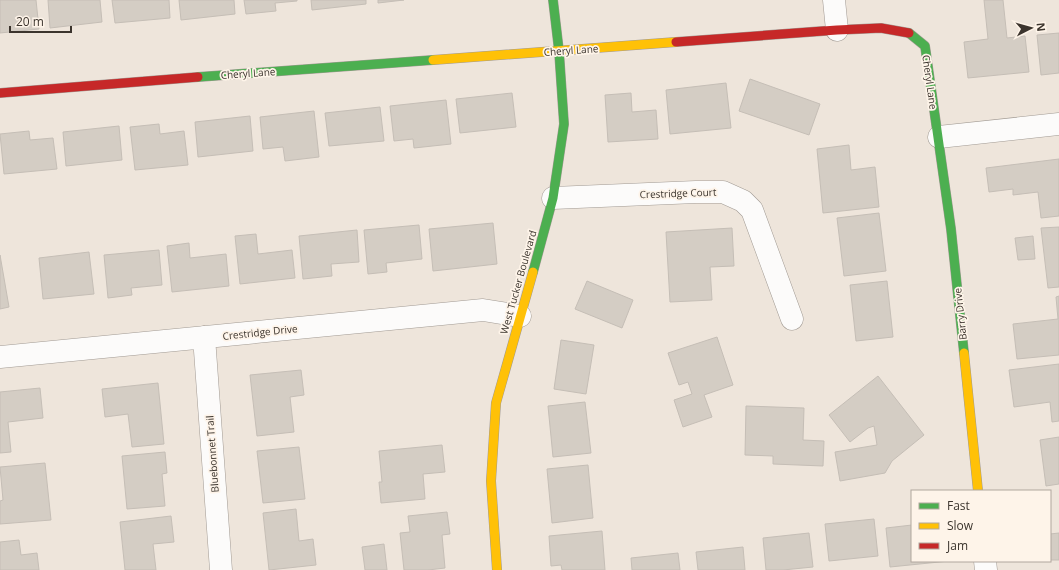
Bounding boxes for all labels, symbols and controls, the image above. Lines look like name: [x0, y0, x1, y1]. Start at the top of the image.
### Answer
scale bar: [10, 8, 71, 34]
north arrow: [1011, 8, 1051, 48]
text: 20 m: [16, 13, 44, 30]
text: N: [1034, 22, 1049, 32]
street label: Cheryl Lane: [543, 41, 599, 59]
street label: Cheryl Lane: [919, 54, 941, 110]
street label: Cheryl Lane: [220, 64, 276, 82]
street label: Crestridge Court: [639, 185, 717, 201]
street label: West Tucker Boulevard: [496, 229, 540, 335]
street label: Barry Drive: [950, 287, 970, 341]
street label: Crestridge Drive: [222, 321, 298, 343]
street label: Bluebonnet Trail: [202, 415, 222, 493]
legend: [911, 490, 1051, 562]
text: Fast: [947, 497, 970, 514]
text: Slow: [947, 517, 974, 534]
text: Jam: [946, 537, 968, 554]

